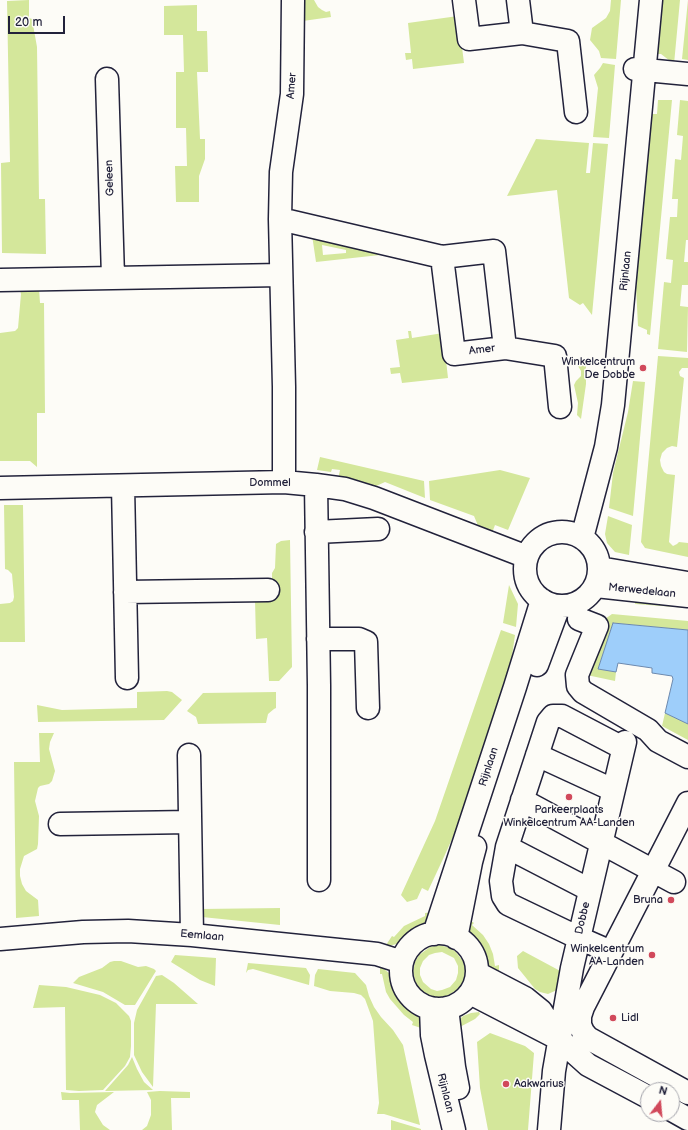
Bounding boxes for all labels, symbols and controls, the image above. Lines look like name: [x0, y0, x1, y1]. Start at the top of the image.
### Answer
scale bar: [10, 8, 67, 34]
text: 20 m: [15, 15, 42, 30]
street label: Amer: [284, 72, 300, 100]
street label: Geleen: [103, 160, 117, 196]
street label: Rijnlaan: [617, 250, 635, 292]
street label: Amer: [468, 342, 496, 358]
place label: Winkelcentrum De Dobbe: [561, 355, 635, 381]
marker: Winkelcentrum De Dobbe: [638, 363, 648, 373]
street label: Dommel: [249, 476, 291, 490]
street label: Merwedelaan: [608, 581, 676, 601]
street label: Rijnlaan: [477, 746, 501, 788]
marker: Parkeerplaats Winkelcentrum AA-Landen: [564, 792, 574, 802]
place label: Parkeerplaats Winkelcentrum AA-Landen: [503, 803, 635, 829]
place label: Bruna: [633, 893, 663, 907]
marker: Bruna: [666, 895, 676, 905]
street label: Dobbe: [573, 900, 593, 936]
street label: Eemlaan: [180, 928, 224, 944]
place label: Winkelcentrum AA-Landen: [570, 942, 644, 968]
marker: Winkelcentrum AA-Landen: [647, 950, 657, 960]
place label: Lidl: [621, 1011, 639, 1025]
marker: Lidl: [608, 1013, 618, 1023]
street label: Rijnlaan: [434, 1072, 456, 1114]
place label: Aakwarius: [514, 1077, 564, 1091]
marker: Aakwarius: [501, 1079, 511, 1089]
north arrow: [640, 1082, 680, 1122]
text: N: [657, 1084, 669, 1098]

